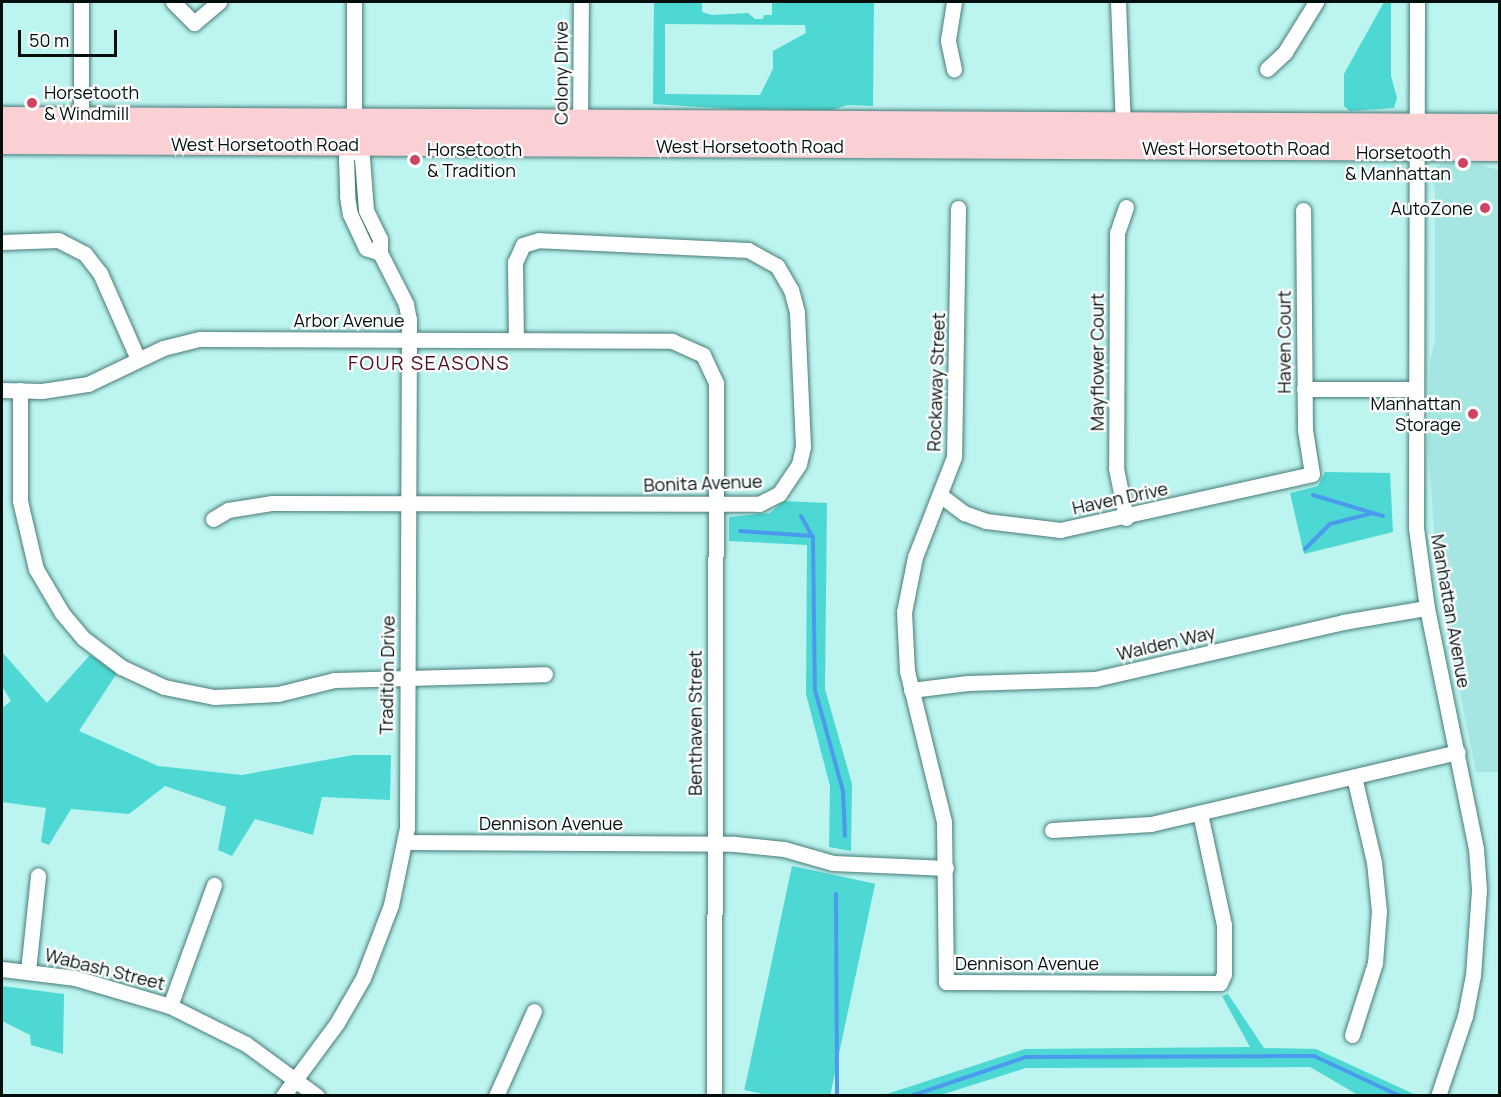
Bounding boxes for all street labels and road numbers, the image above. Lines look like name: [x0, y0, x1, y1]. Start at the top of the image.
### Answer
street label: Colony Drive: [550, 21, 572, 125]
street label: West Horsetooth Road: [171, 133, 359, 155]
street label: West Horsetooth Road: [656, 135, 844, 157]
street label: West Horsetooth Road: [1142, 137, 1330, 159]
street label: Haven Court: [1273, 290, 1295, 394]
street label: Mayflower Court: [1086, 293, 1108, 431]
street label: Arbor Avenue: [294, 309, 404, 331]
street label: Rockaway Street: [923, 312, 949, 452]
street label: Bonita Avenue: [643, 470, 763, 496]
street label: Haven Drive: [1070, 477, 1170, 519]
street label: Manhattan Avenue: [1427, 532, 1475, 690]
street label: Tradition Drive: [375, 615, 399, 735]
street label: Walden Way: [1115, 621, 1217, 665]
street label: Benthaven Street: [684, 650, 706, 796]
street label: Dennison Avenue: [479, 812, 623, 834]
street label: Wabash Street: [43, 944, 167, 994]
street label: Dennison Avenue: [955, 952, 1099, 974]

